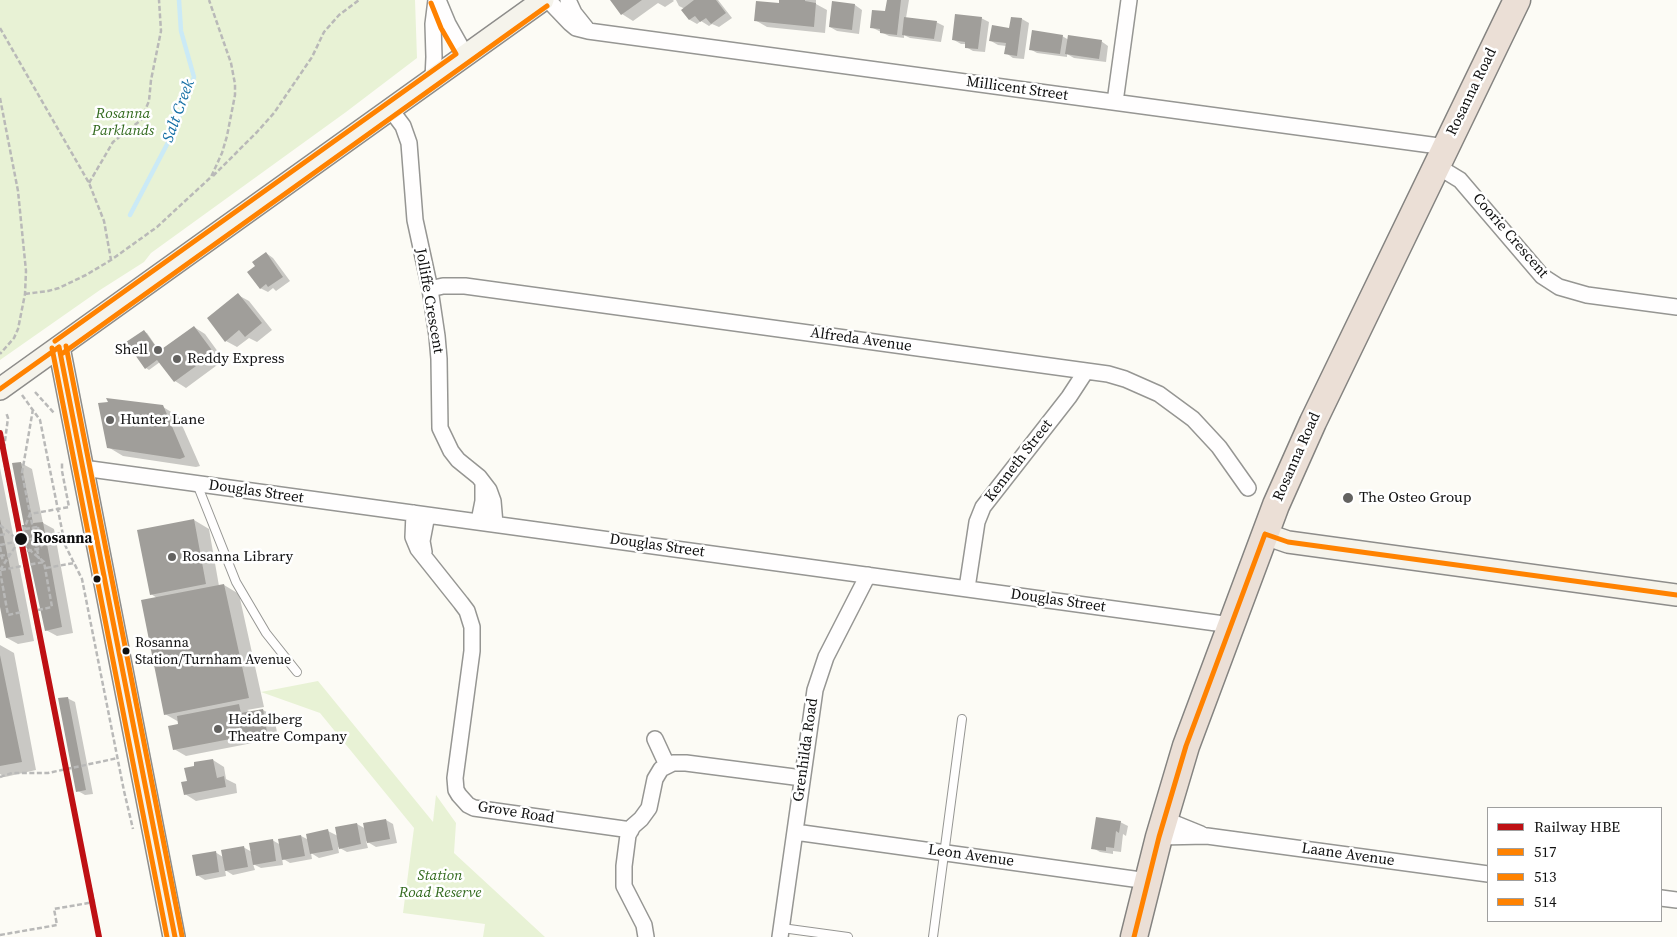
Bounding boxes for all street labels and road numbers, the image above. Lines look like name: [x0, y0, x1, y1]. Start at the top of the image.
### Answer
street label: Rosanna Road: [1443, 45, 1501, 139]
street label: Millicent Street: [965, 73, 1069, 105]
street label: Coorie Crescent: [1468, 190, 1552, 282]
street label: Jolliffe Crescent: [411, 247, 447, 355]
street label: Alfreda Avenue: [809, 324, 913, 356]
street label: Rosanna Road: [1269, 410, 1325, 504]
street label: Kenneth Street: [981, 416, 1057, 506]
street label: Douglas Street: [207, 476, 305, 508]
street label: Douglas Street: [608, 530, 706, 562]
street label: Douglas Street: [1009, 585, 1107, 617]
street label: Grenhilda Road: [790, 697, 822, 803]
street label: Grove Road: [477, 798, 555, 828]
street label: Laane Avenue: [1300, 840, 1396, 870]
street label: Leon Avenue: [927, 841, 1015, 871]

